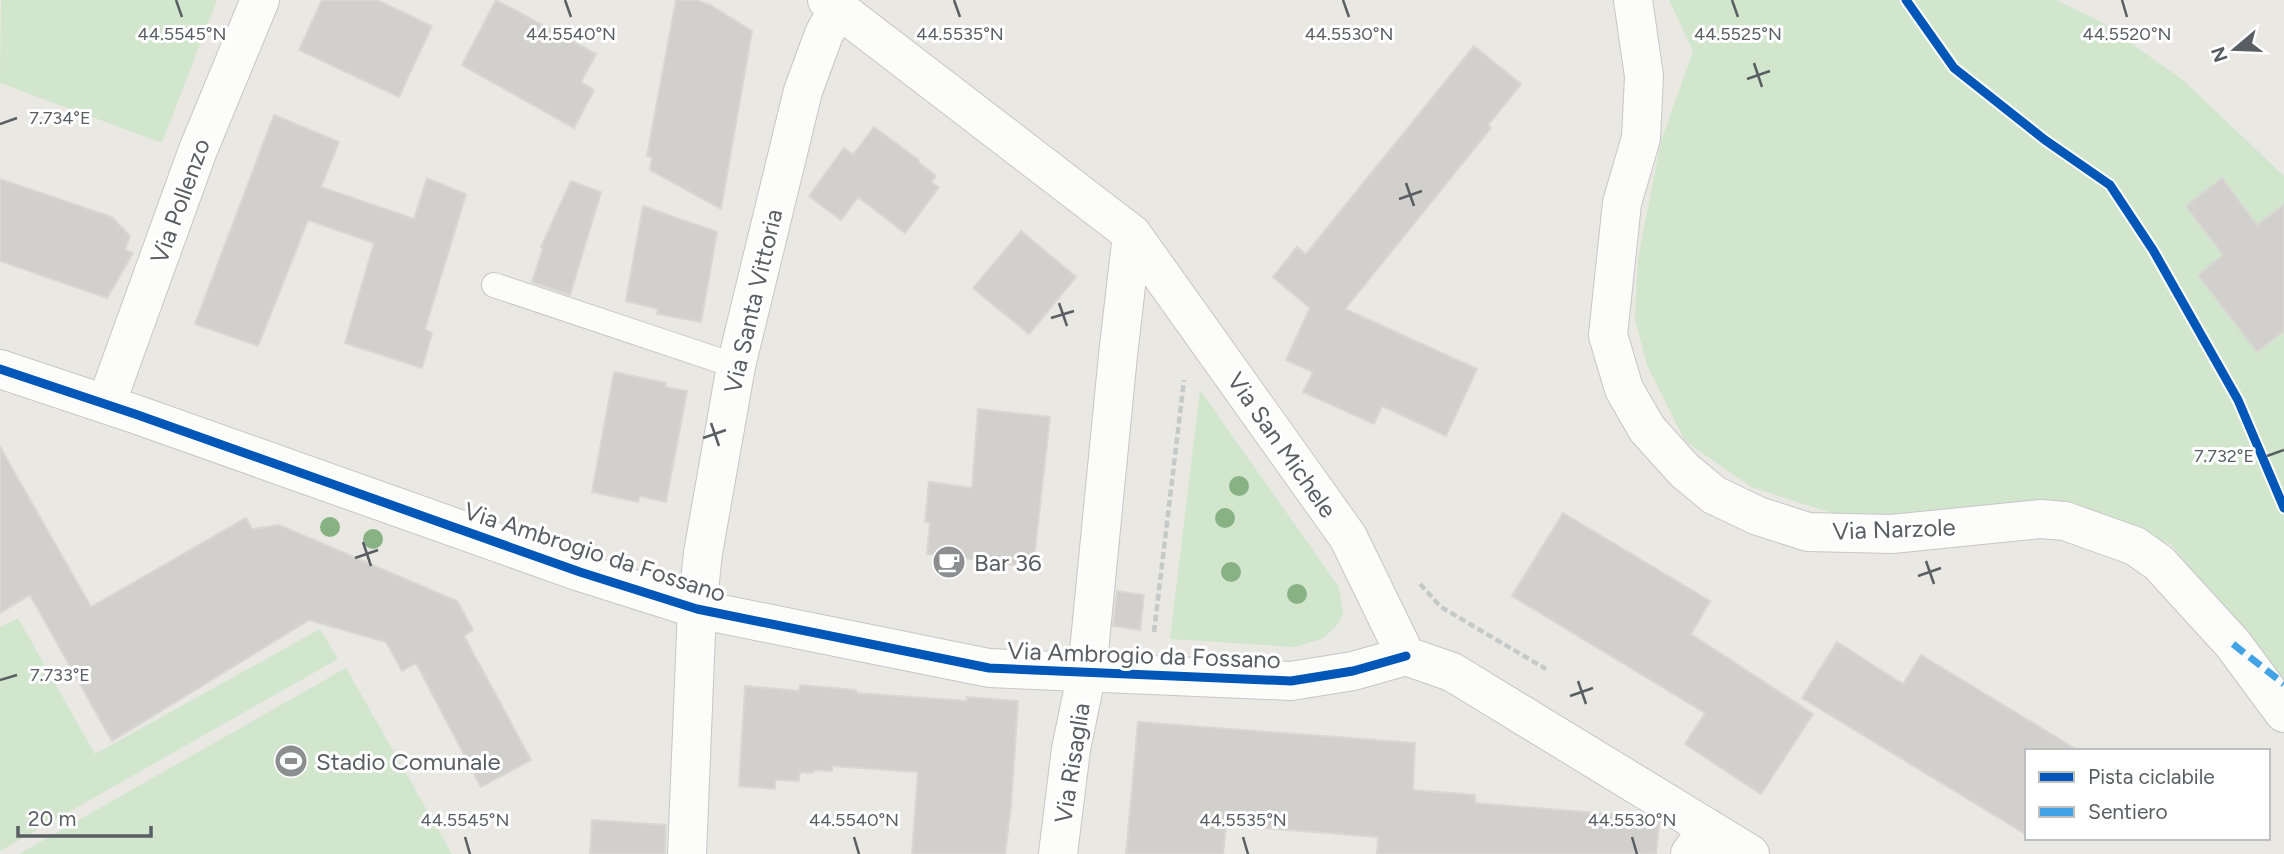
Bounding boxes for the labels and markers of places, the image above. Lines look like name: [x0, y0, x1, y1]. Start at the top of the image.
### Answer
cafe icon: Bar 36: [930, 543, 968, 581]
place label: Bar 36: [974, 548, 1042, 577]
sports icon: Stadio Comunale: [272, 742, 310, 780]
place label: Stadio Comunale: [316, 747, 501, 776]

